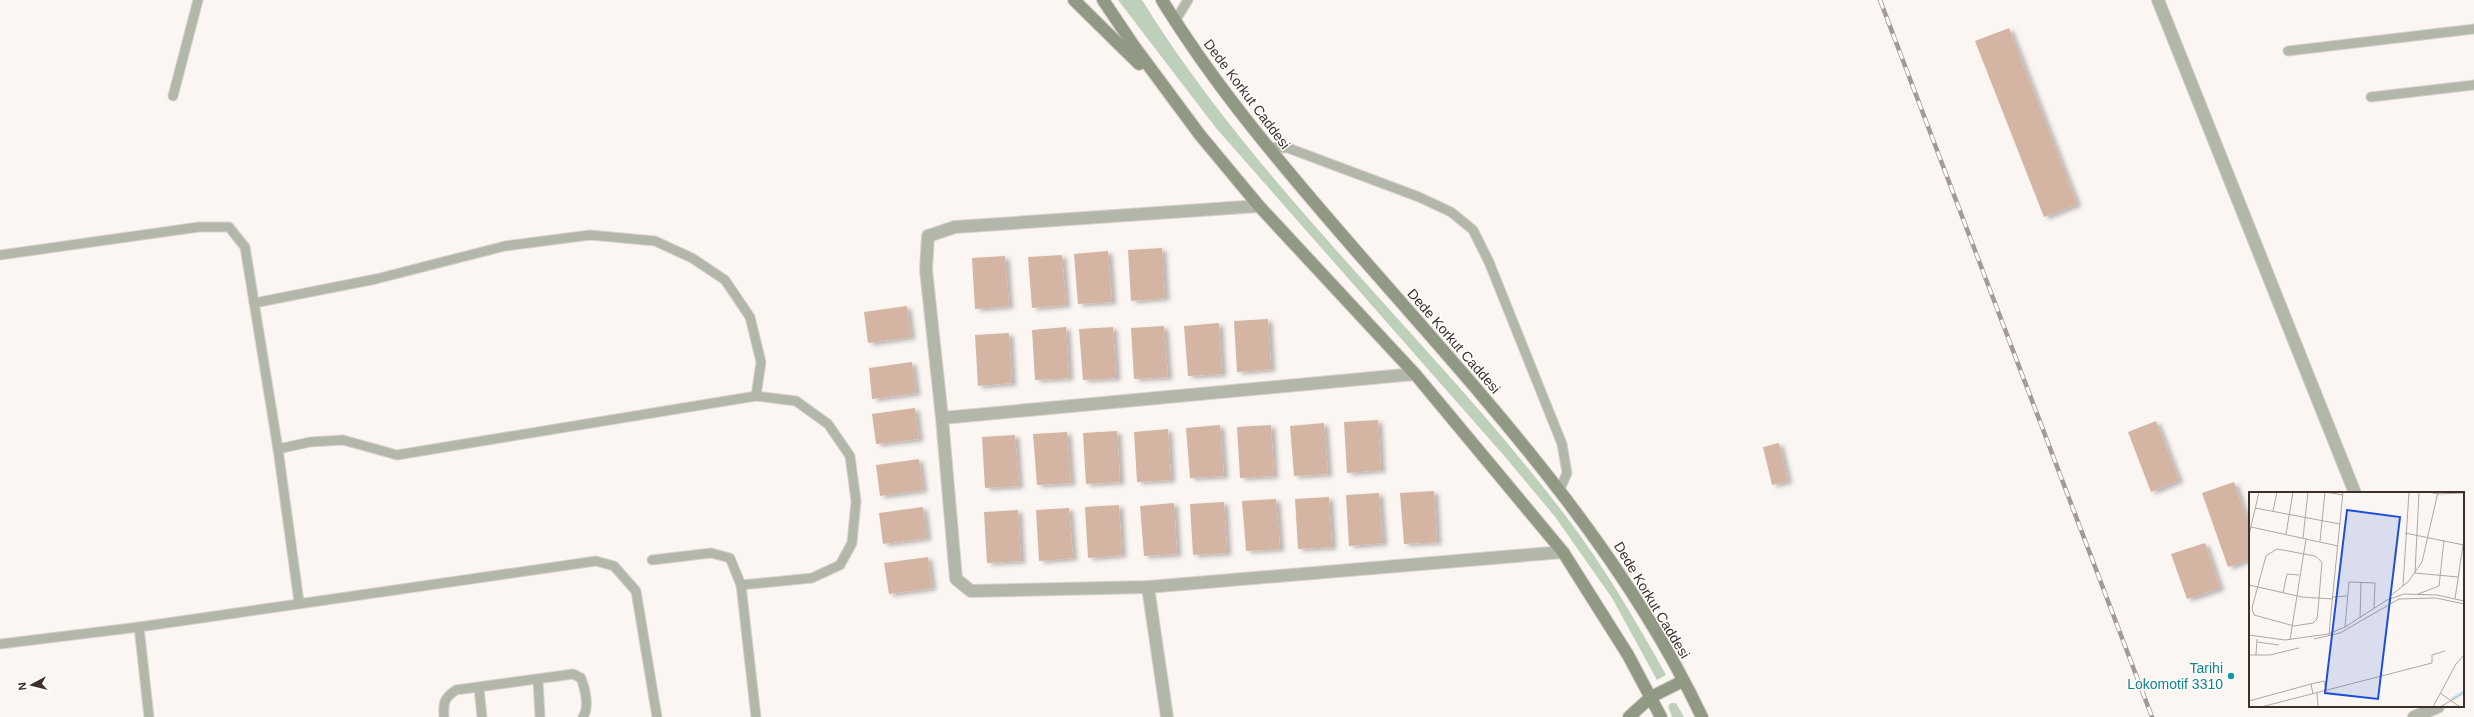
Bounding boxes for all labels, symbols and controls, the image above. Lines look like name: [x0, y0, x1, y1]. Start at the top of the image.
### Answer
street label: Dede Korkut Caddesi: [1201, 36, 1293, 152]
street label: Dede Korkut Caddesi: [1404, 286, 1504, 396]
inset map: [2249, 492, 2464, 707]
street label: Dede Korkut Caddesi: [1611, 539, 1693, 661]
place label: Tarihi Lokomotif 3310: [2127, 660, 2223, 692]
north arrow: [12, 665, 52, 705]
marker: Tarihi Lokomotif 3310: [2226, 671, 2236, 681]
text: N: [16, 681, 29, 691]

